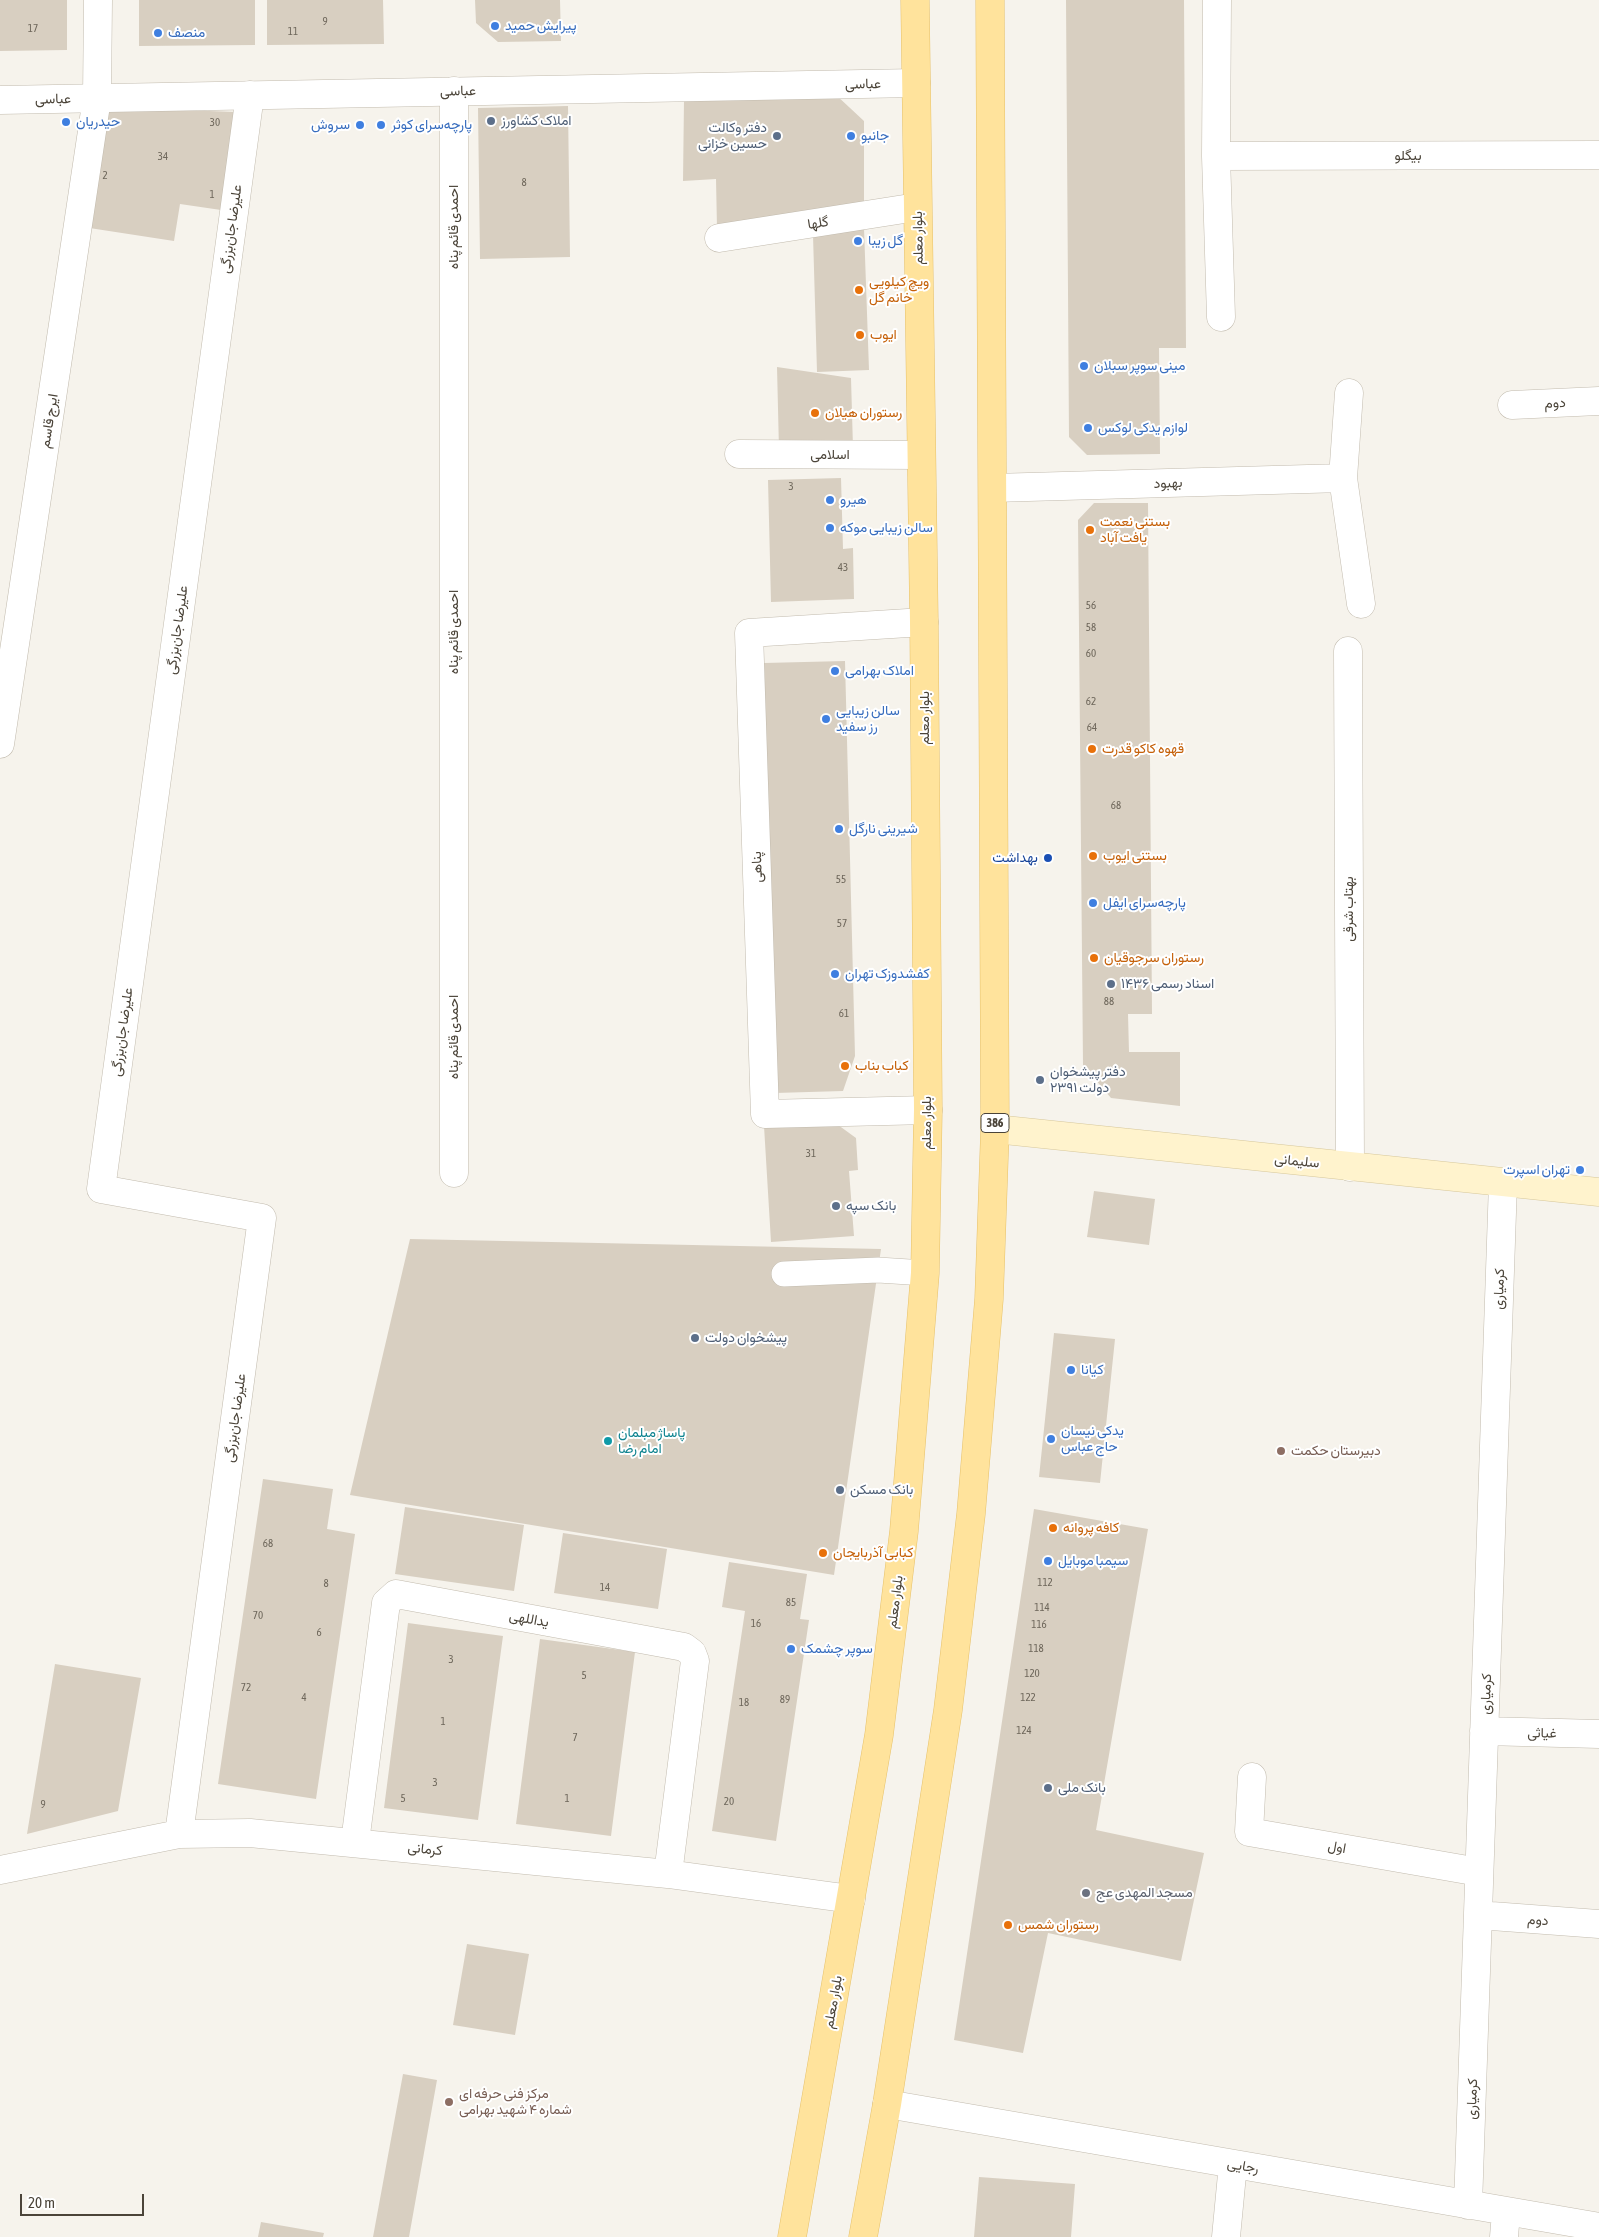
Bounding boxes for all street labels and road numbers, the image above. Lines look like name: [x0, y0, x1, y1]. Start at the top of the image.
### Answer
street label: عباسی: [845, 75, 881, 93]
street label: عباسی: [440, 82, 476, 100]
street label: عباسی: [35, 90, 71, 108]
street label: بیگلو: [1394, 148, 1422, 164]
street label: علیرضا جان‌بزرگی: [216, 183, 246, 275]
street label: احمدی قائم پناه: [446, 185, 462, 269]
street label: بلوار معلم: [909, 211, 927, 265]
street label: گلها: [806, 213, 830, 233]
street label: ایرج قاسم: [36, 393, 62, 449]
street label: دوم: [1544, 394, 1566, 412]
street label: اسلامی: [810, 447, 850, 463]
street label: بهبود: [1153, 474, 1183, 492]
street label: علیرضا جان‌بزرگی: [162, 584, 192, 676]
street label: احمدی قائم پناه: [446, 590, 462, 674]
street label: بلوار معلم: [917, 691, 933, 745]
street label: پناهی: [748, 851, 766, 883]
street label: بهتاب شرقی: [1341, 876, 1357, 942]
street label: علیرضا جان‌بزرگی: [107, 986, 137, 1078]
street label: احمدی قائم پناه: [446, 995, 462, 1079]
street label: بلوار معلم: [919, 1096, 935, 1150]
road number: 386: [981, 1114, 1009, 1132]
street label: سلیمانی: [1274, 1150, 1320, 1172]
street label: کرمیاری: [1490, 1268, 1508, 1310]
street label: علیرضا جان‌بزرگی: [220, 1372, 250, 1464]
street label: بلوار معلم: [883, 1574, 907, 1630]
street label: یداللهی: [508, 1607, 550, 1631]
street label: کرمیاری: [1477, 1673, 1495, 1715]
street label: غیاثی: [1527, 1724, 1557, 1742]
street label: اول: [1326, 1837, 1348, 1857]
street label: کرمانی: [407, 1839, 443, 1859]
street label: دوم: [1527, 1911, 1549, 1929]
street label: بلوار معلم: [820, 1974, 846, 2030]
street label: کرمیاری: [1463, 2078, 1481, 2120]
street label: رجایی: [1226, 2155, 1260, 2177]

